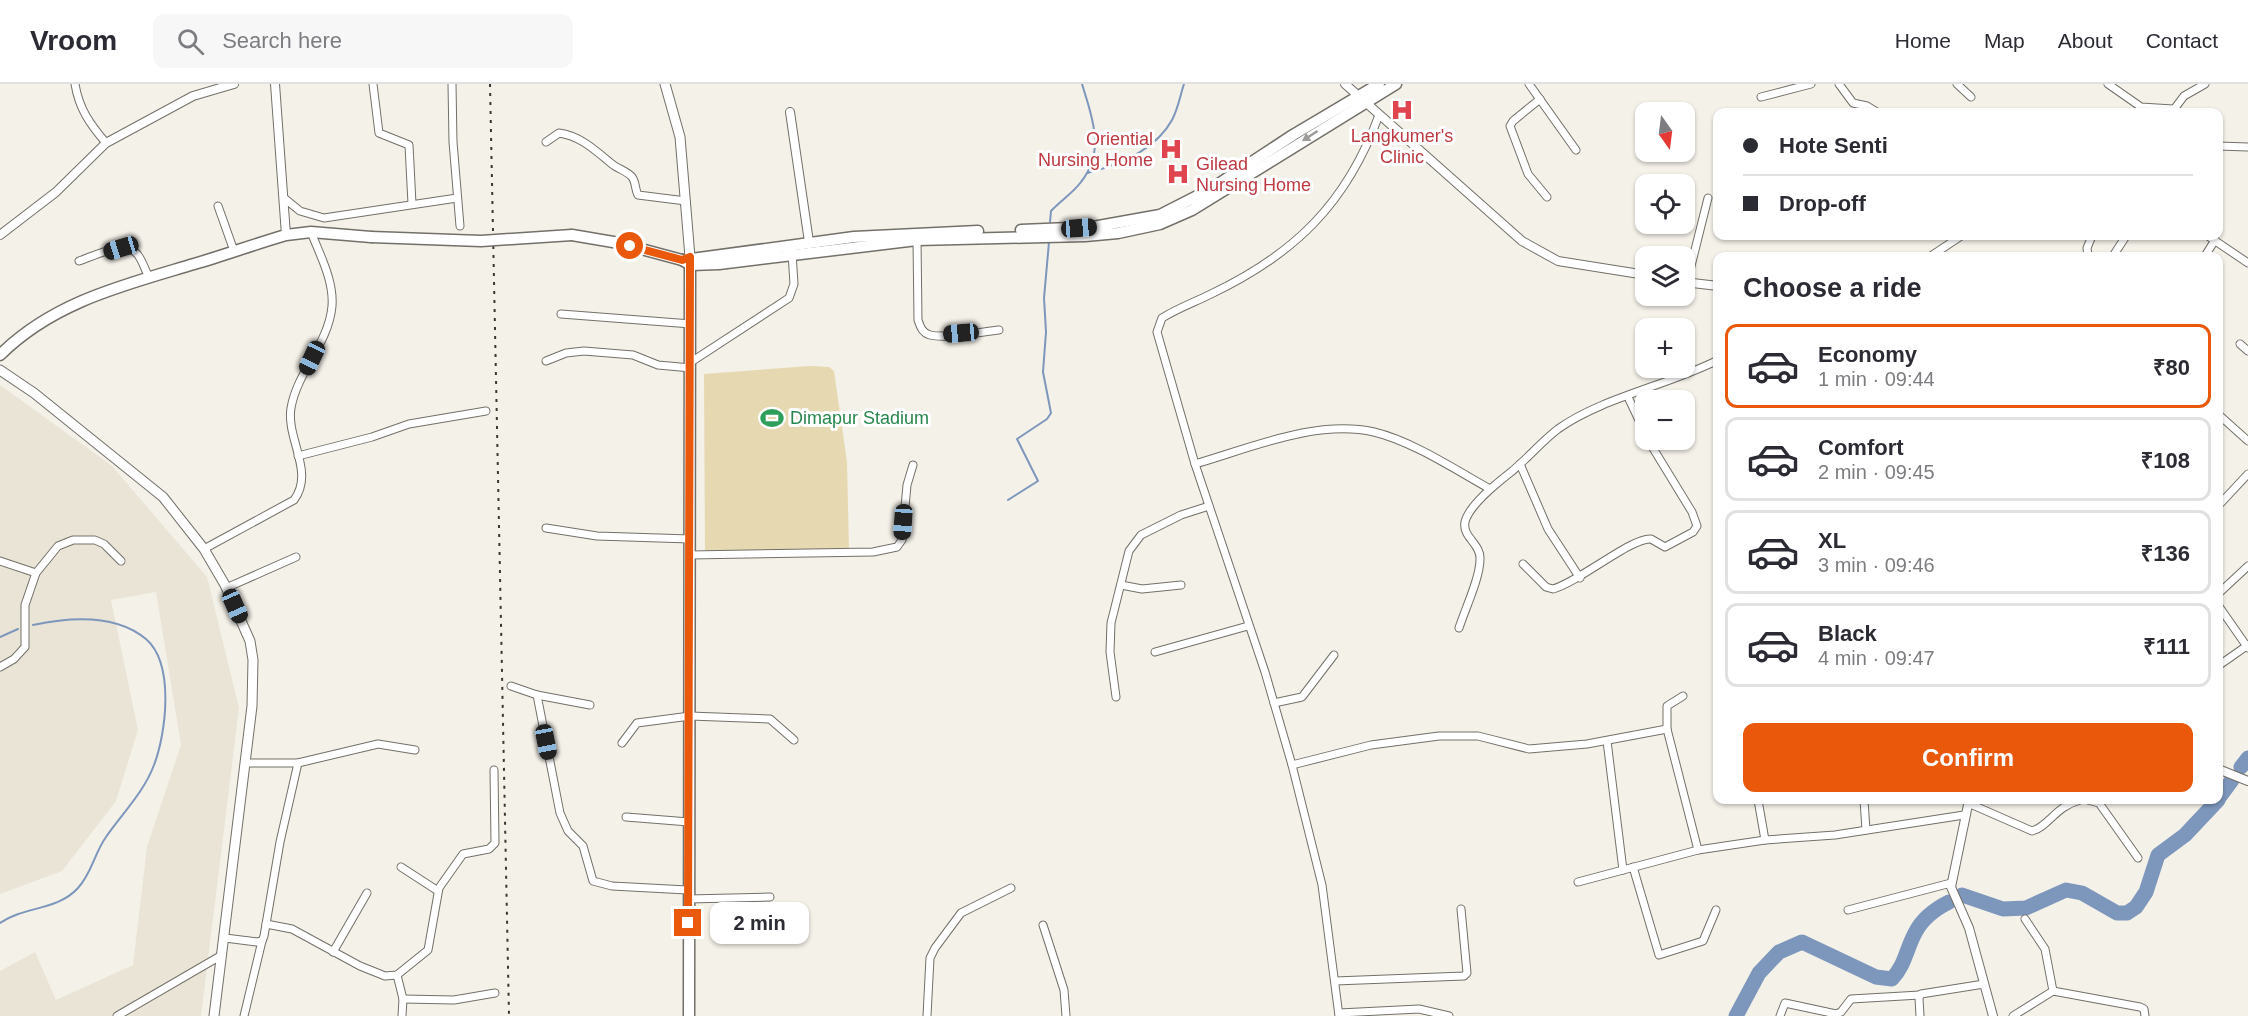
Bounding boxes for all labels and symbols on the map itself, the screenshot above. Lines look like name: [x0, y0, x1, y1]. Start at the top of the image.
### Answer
hospital icon: Langkumer's Clinic: [1389, 97, 1415, 123]
north arrow: [1635, 102, 1695, 162]
place label: Langkumer's Clinic: [1351, 126, 1453, 167]
place label: Oriential Nursing Home: [1038, 129, 1153, 170]
one-way arrow: [1302, 131, 1318, 142]
hospital icon: Oriential Nursing Home: [1158, 136, 1184, 162]
place label: Gilead Nursing Home: [1196, 154, 1311, 195]
hospital icon: Gilead Nursing Home: [1165, 161, 1191, 187]
car: [1060, 218, 1098, 238]
route start: [616, 232, 643, 259]
car: [101, 234, 141, 262]
car: [942, 322, 980, 344]
car: [296, 338, 328, 378]
sports icon: Dimapur Stadium: [759, 405, 785, 431]
place label: Dimapur Stadium: [790, 408, 929, 428]
car: [893, 503, 913, 541]
car: [219, 586, 251, 626]
car: [534, 723, 558, 761]
callout: 2 min: [709, 902, 808, 944]
route end: [674, 909, 701, 936]

